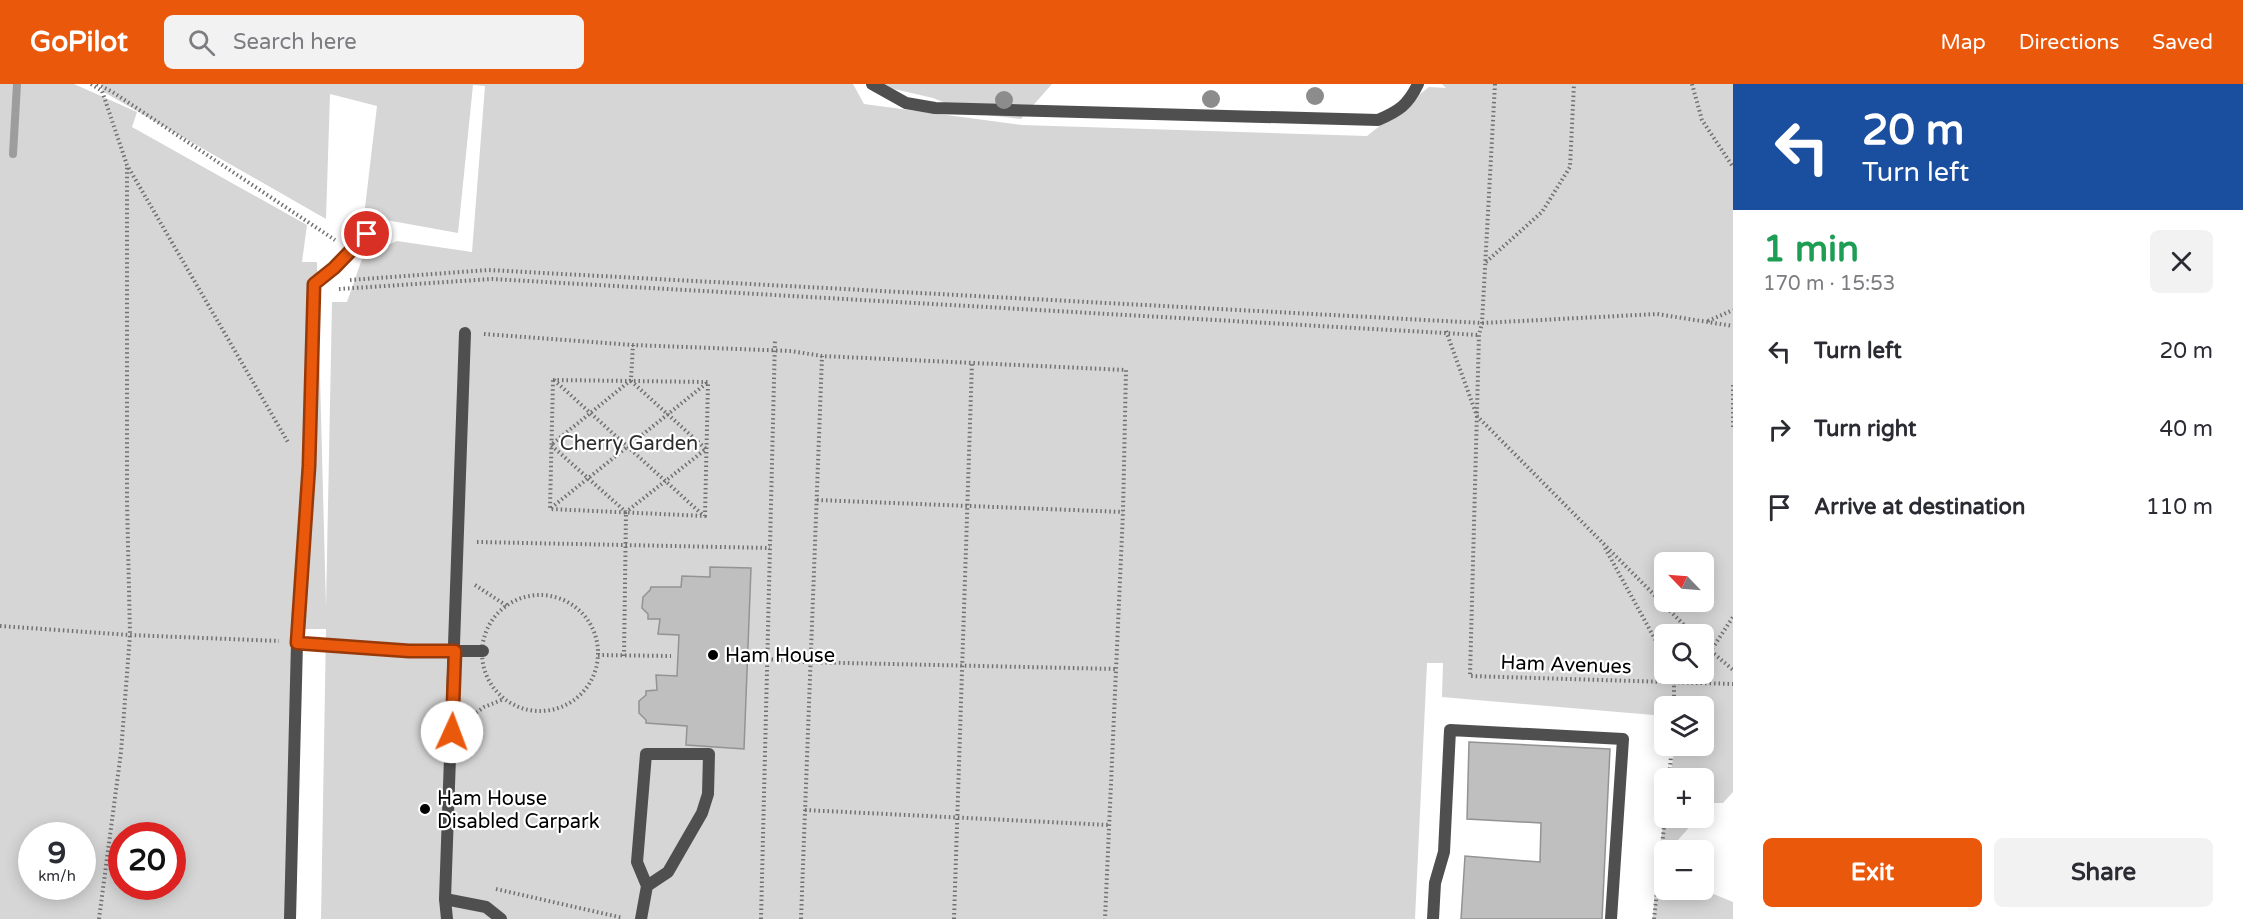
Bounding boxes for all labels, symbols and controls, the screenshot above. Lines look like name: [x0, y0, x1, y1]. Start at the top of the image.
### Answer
search box: [164, 15, 584, 69]
text: GoPilot: [30, 25, 128, 59]
icon: search: [185, 26, 218, 59]
text: Search here: [233, 29, 357, 55]
text: Map: [1940, 30, 1986, 55]
text: Directions: [2019, 30, 2119, 55]
text: Saved: [2152, 30, 2213, 55]
text: 20 m: [1862, 105, 1964, 156]
icon: left: [1763, 108, 1841, 186]
text: Turn left: [1862, 156, 1969, 189]
pin: [341, 208, 392, 259]
icon: arrive: [350, 217, 383, 250]
text: 1 min: [1763, 228, 1859, 271]
button: close: [2150, 230, 2213, 293]
text: 170 m · 15:53: [1763, 272, 1895, 296]
icon: left: [1763, 335, 1796, 368]
text: Turn left: [1814, 338, 1902, 364]
text: 20 m: [2159, 338, 2213, 364]
icon: right: [1763, 413, 1796, 446]
text: Turn right: [1814, 416, 1916, 442]
text: 40 m: [2159, 416, 2213, 442]
park label: Cherry Garden: [560, 432, 698, 456]
icon: arrive: [1763, 491, 1796, 524]
text: Arrive at destination: [1814, 494, 2025, 520]
text: 110 m: [2146, 494, 2213, 520]
north arrow: [1654, 552, 1714, 612]
map controls: [1654, 552, 1714, 900]
button: search: [1654, 624, 1714, 684]
place label: Ham House: [725, 644, 835, 668]
marker: Ham House: [706, 648, 720, 662]
street label: Ham Avenues: [1500, 651, 1632, 679]
button: layers: [1654, 696, 1714, 756]
position arrow: [420, 700, 484, 764]
button: +: [1654, 768, 1714, 828]
place label: Ham House Disabled Carpark: [437, 787, 600, 834]
marker: Ham House Disabled Carpark: [418, 802, 432, 816]
speed limit sign: 20: [108, 822, 186, 900]
text: 9: [48, 835, 66, 872]
button: Exit: [1763, 838, 1982, 907]
button: Share: [1994, 838, 2213, 907]
button: −: [1654, 840, 1714, 900]
text: km/h: [38, 867, 76, 885]

